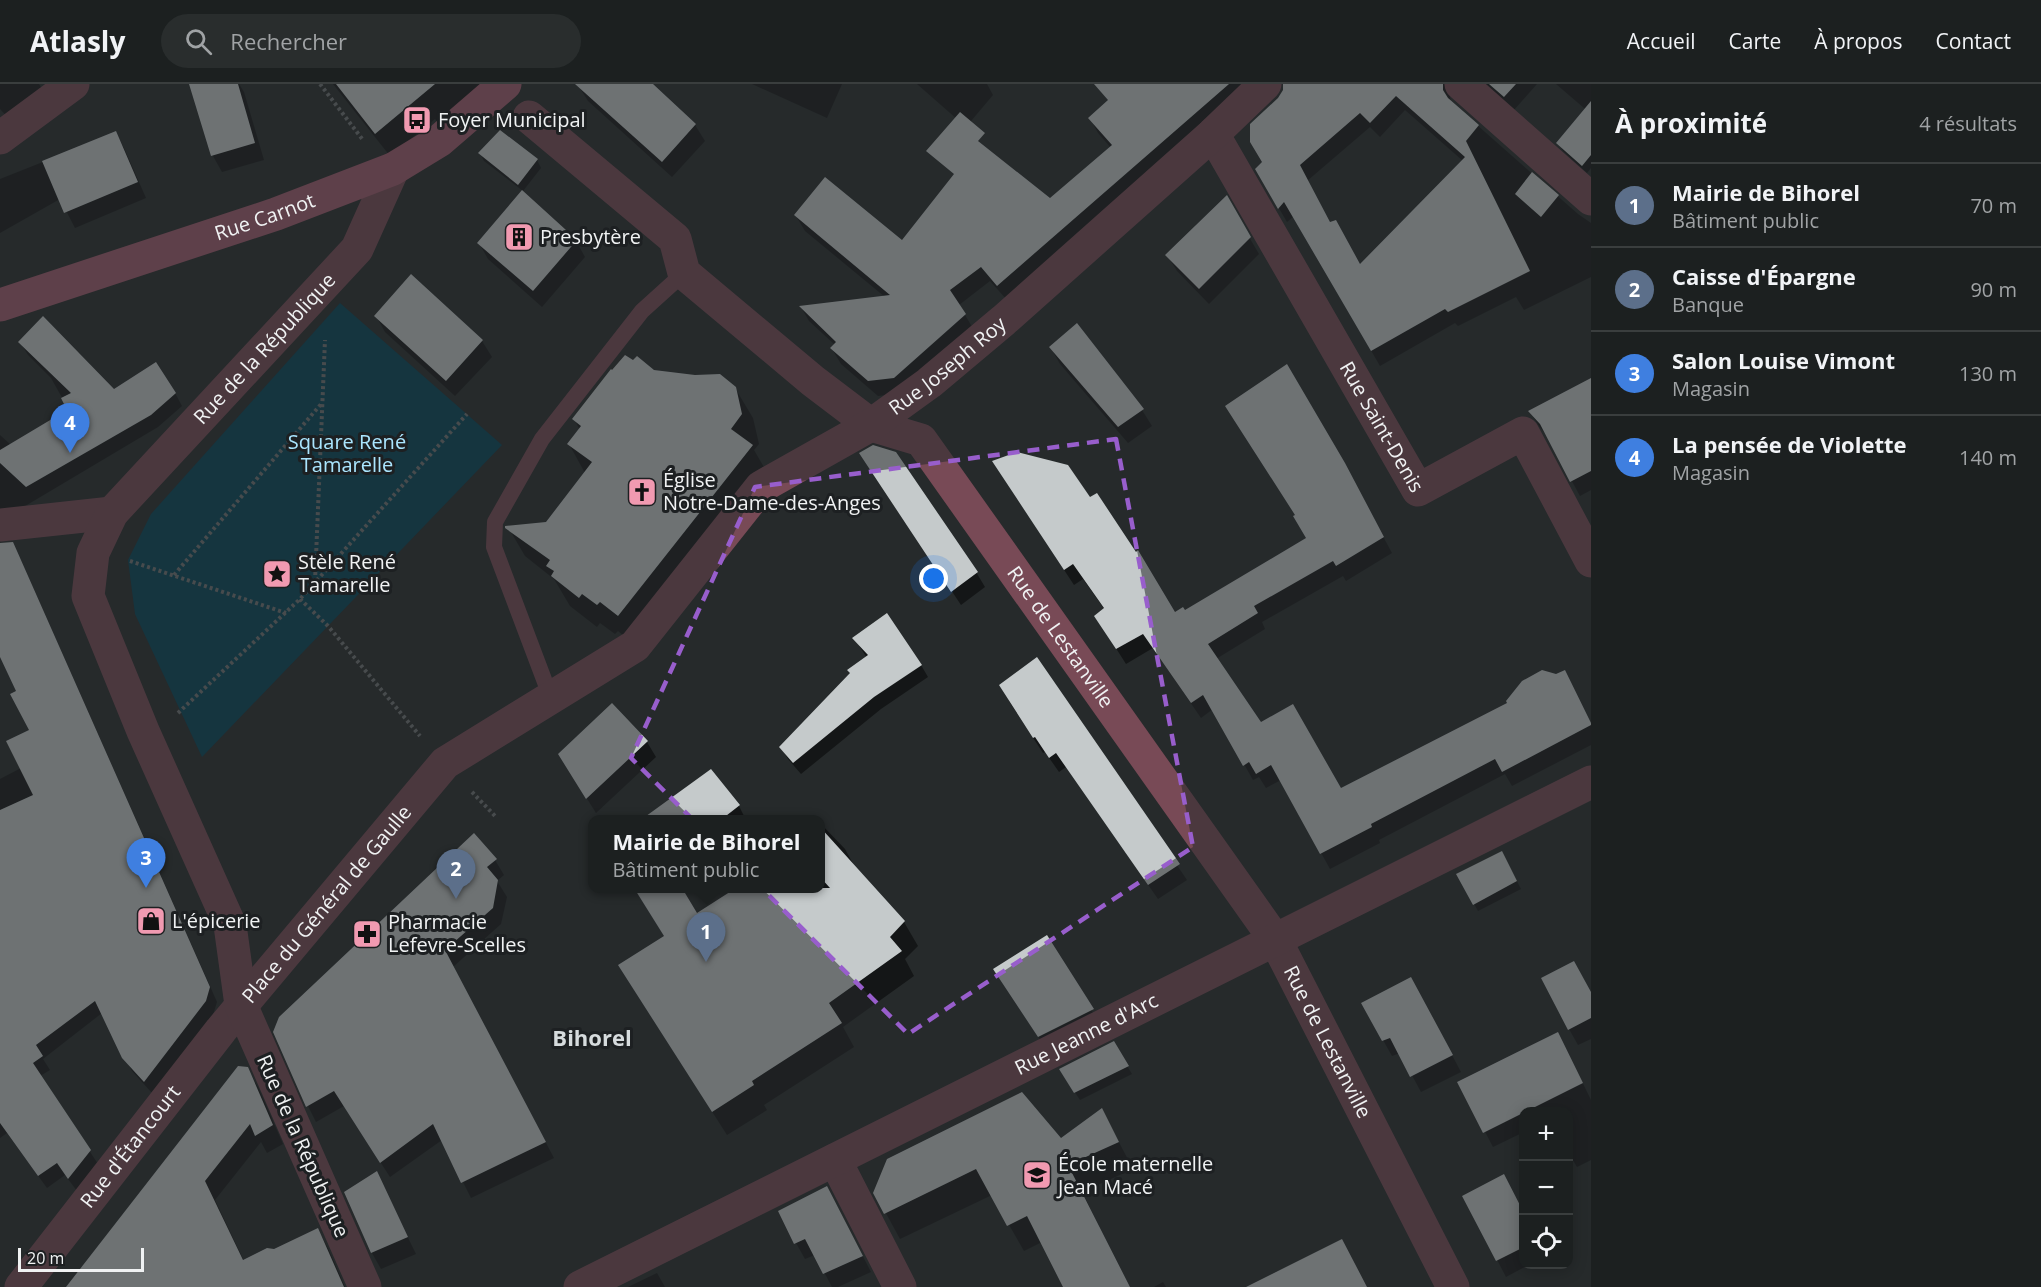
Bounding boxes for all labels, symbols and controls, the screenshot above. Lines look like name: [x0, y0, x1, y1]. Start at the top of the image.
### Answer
search box: [161, 14, 581, 68]
text: Atlasly: [30, 22, 125, 60]
icon: search: [182, 25, 215, 58]
text: Rechercher: [230, 26, 347, 56]
text: Accueil: [1627, 27, 1695, 55]
text: Carte: [1728, 27, 1781, 55]
text: À propos: [1814, 27, 1903, 55]
text: Contact: [1936, 27, 2011, 55]
bus stop icon: Foyer Municipal: [401, 104, 433, 136]
text: À proximité: [1615, 105, 1767, 141]
place label: Foyer Municipal: [438, 106, 586, 133]
text: 4 résultats: [1919, 110, 2017, 137]
text: Mairie de Bihorel: [1672, 177, 1860, 207]
street label: Rue Carnot: [211, 186, 319, 246]
text: 1: [1629, 192, 1640, 219]
text: 70 m: [1970, 192, 2017, 219]
text: Bâtiment public: [1672, 207, 1819, 234]
building icon: Presbytère: [503, 221, 535, 253]
place label: Presbytère: [540, 223, 641, 250]
text: Caisse d'Épargne: [1672, 261, 1856, 291]
street label: Rue de la République: [187, 267, 341, 430]
text: 2: [1629, 276, 1640, 303]
text: 90 m: [1970, 276, 2017, 303]
text: Banque: [1672, 291, 1744, 318]
street label: Rue Joseph Roy: [883, 310, 1012, 421]
text: Salon Louise Vimont: [1672, 345, 1895, 375]
street label: Rue Saint-Denis: [1334, 356, 1430, 497]
text: 3: [1629, 360, 1640, 387]
text: 130 m: [1959, 360, 2017, 387]
text: Magasin: [1672, 375, 1750, 402]
pin: 4: [50, 404, 90, 453]
park label: Square René Tamarelle: [288, 428, 406, 478]
text: La pensée de Violette: [1672, 429, 1907, 459]
text: 4: [1629, 444, 1640, 471]
text: 140 m: [1959, 444, 2017, 471]
text: Magasin: [1672, 459, 1750, 486]
place label: Église Notre-Dame-des-Anges: [663, 466, 881, 516]
church icon: Église Notre-Dame-des-Anges: [626, 476, 658, 508]
place label: Stèle René Tamarelle: [298, 548, 396, 598]
place icon: Stèle René Tamarelle: [261, 558, 293, 590]
street label: Rue de Lestanville: [1001, 560, 1120, 713]
your location: [919, 564, 948, 593]
street label: Place du Général de Gaulle: [235, 799, 417, 1009]
popup: [588, 815, 825, 893]
text: Mairie de Bihorel: [612, 826, 801, 856]
pin: 3: [126, 838, 166, 888]
pin: 2: [436, 850, 476, 899]
text: Bâtiment public: [612, 856, 759, 883]
shop icon: L'épicerie: [135, 905, 167, 937]
place label: L'épicerie: [172, 907, 261, 934]
place label: Pharmacie Lefevre-Scelles: [388, 908, 526, 958]
pin: 1: [686, 912, 726, 962]
pharmacy icon: Pharmacie Lefevre-Scelles: [351, 918, 383, 950]
street label: Rue de Lestanville: [1278, 961, 1378, 1123]
street label: Rue Jeanne d'Arc: [1010, 987, 1162, 1081]
district label: Bihorel: [552, 1022, 632, 1052]
street label: Rue de la République: [251, 1050, 356, 1241]
street label: Rue d'Étancourt: [74, 1079, 186, 1213]
map controls: [1519, 1107, 1573, 1269]
button: +: [1519, 1107, 1573, 1161]
place label: École maternelle Jean Macé: [1056, 1150, 1213, 1200]
school or university icon: École maternelle Jean Macé: [1021, 1159, 1053, 1191]
button: −: [1519, 1161, 1573, 1215]
button: locate: [1519, 1215, 1573, 1269]
scale bar: [18, 1245, 144, 1272]
text: 20 m: [27, 1247, 64, 1269]

